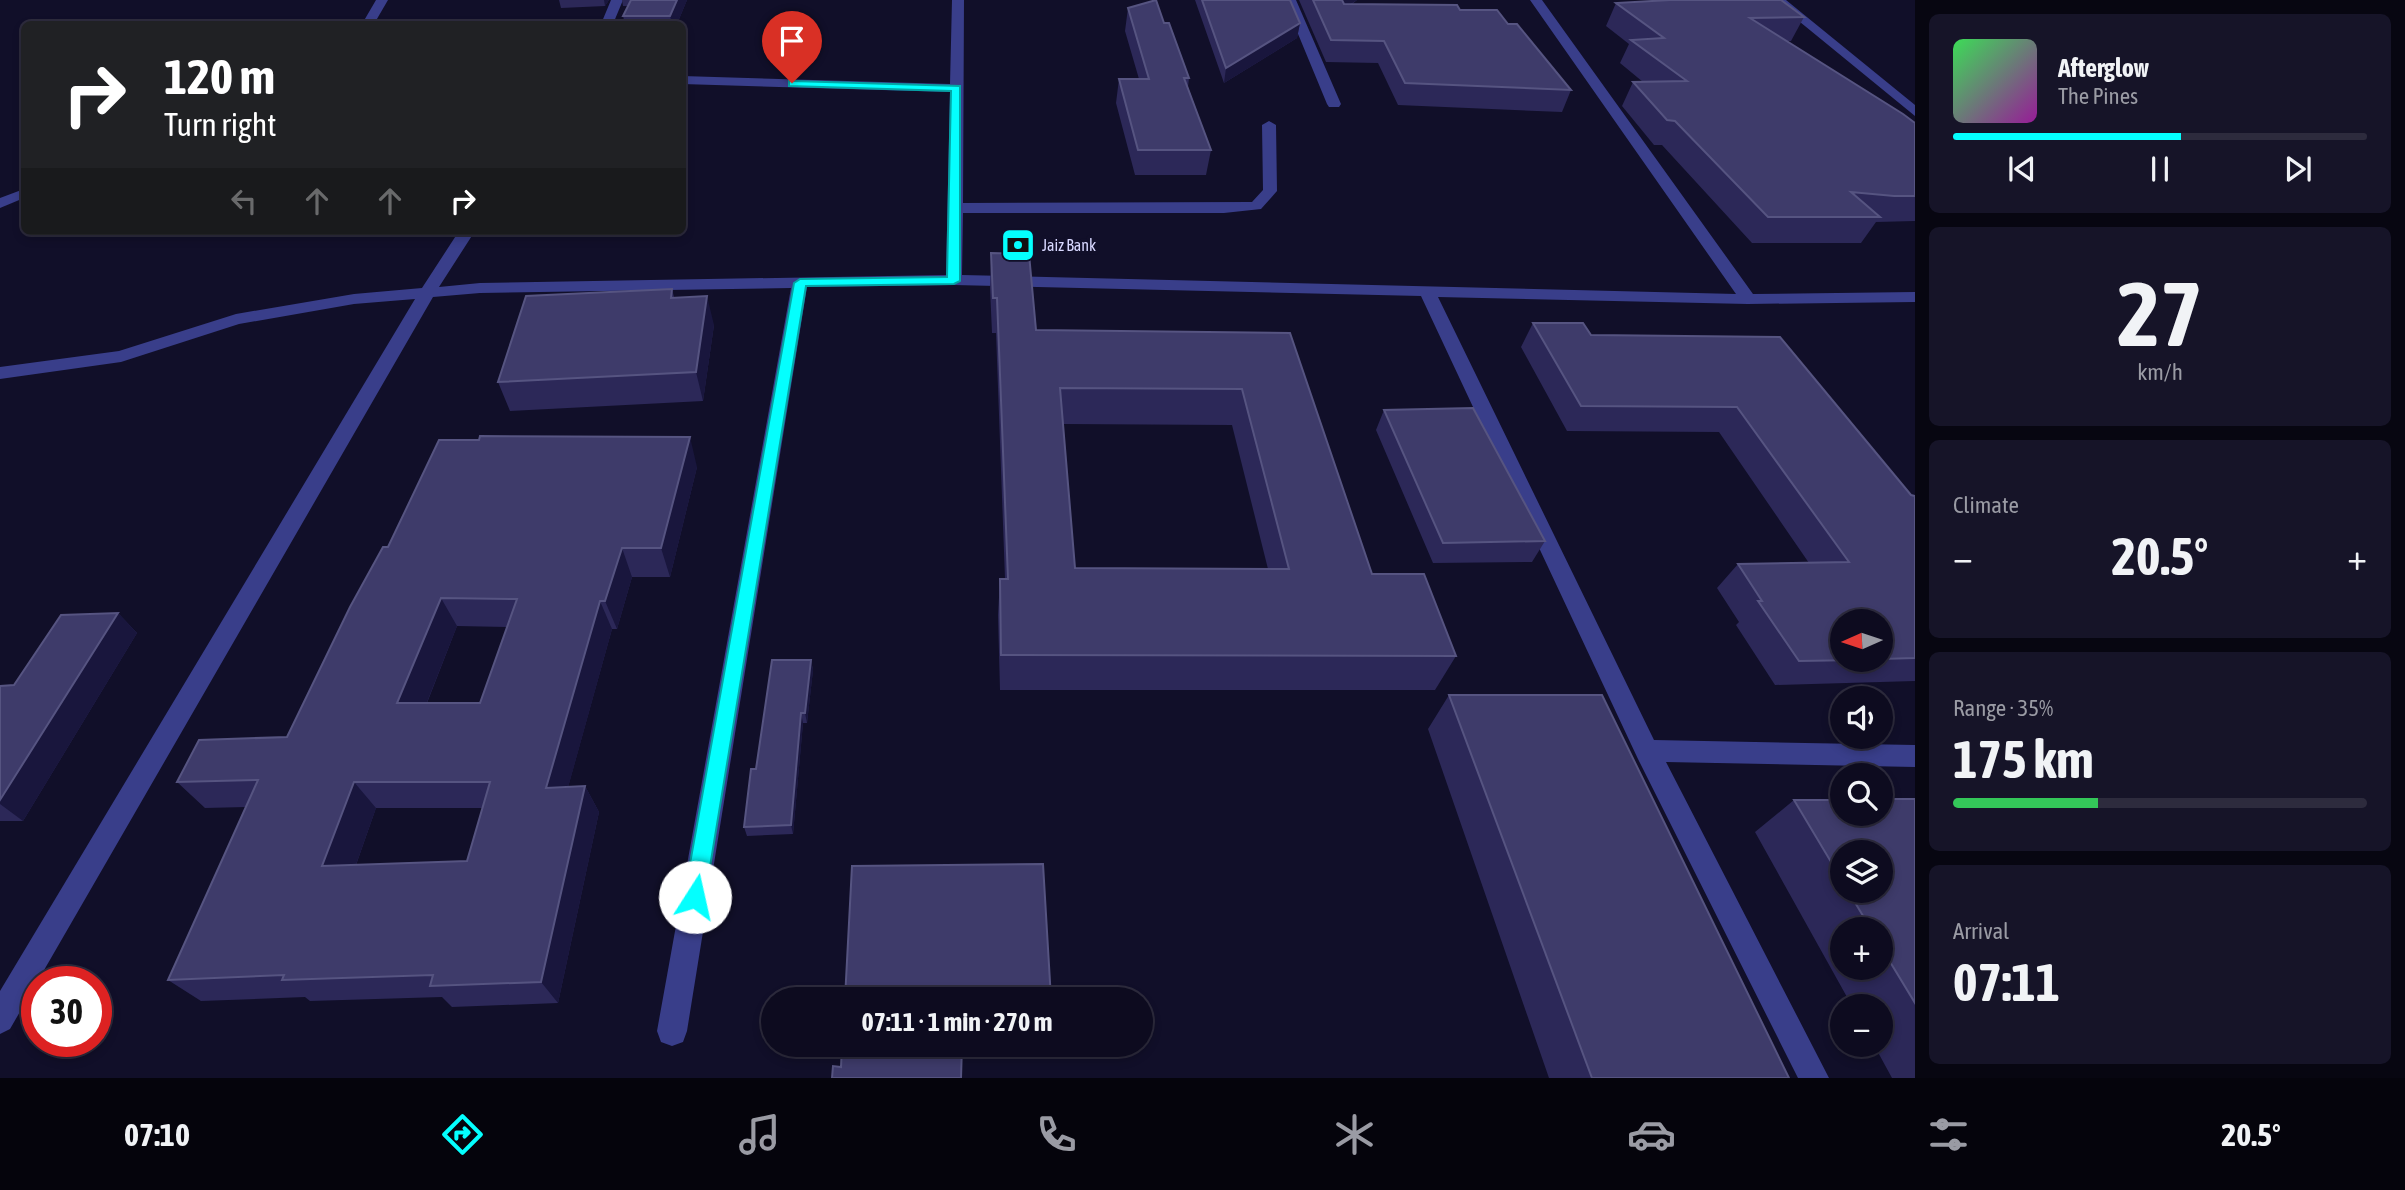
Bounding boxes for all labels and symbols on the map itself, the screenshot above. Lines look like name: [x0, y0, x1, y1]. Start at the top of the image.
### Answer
pin: [762, 11, 822, 83]
bank icon: Jaiz Bank: [999, 226, 1037, 264]
place label: Jaiz Bank: [1042, 236, 1096, 254]
north arrow: [1830, 609, 1894, 672]
position arrow: [658, 860, 732, 934]
speed limit sign: 30: [21, 966, 112, 1057]

